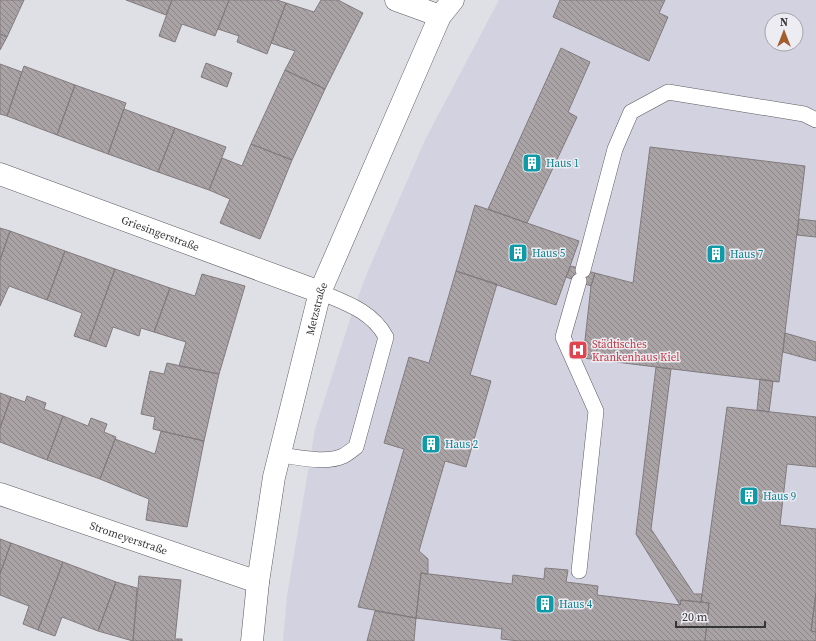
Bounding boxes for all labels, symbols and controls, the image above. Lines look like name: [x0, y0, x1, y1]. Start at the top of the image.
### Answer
north arrow: [764, 12, 804, 52]
text: N: [780, 15, 788, 30]
building icon: Haus 1: [521, 152, 543, 174]
place label: Haus 1: [546, 156, 579, 171]
street label: Griesingerstraße: [119, 212, 202, 255]
building icon: Haus 5: [507, 242, 529, 264]
building icon: Haus 7: [705, 243, 727, 265]
place label: Haus 5: [532, 246, 566, 261]
place label: Haus 7: [730, 247, 764, 262]
street label: Metzstraße: [302, 279, 331, 337]
place label: Städtisches Krankenhaus Kiel: [592, 337, 680, 365]
hospital icon: Städtisches Krankenhaus Kiel: [567, 339, 589, 361]
building icon: Haus 2: [420, 433, 442, 455]
place label: Haus 2: [445, 437, 479, 452]
building icon: Haus 9: [738, 485, 760, 507]
place label: Haus 9: [763, 489, 796, 504]
street label: Stromeyerstraße: [88, 518, 170, 558]
building icon: Haus 4: [534, 593, 556, 615]
place label: Haus 4: [559, 597, 593, 612]
scale bar: [676, 603, 765, 629]
text: 20 m: [682, 609, 708, 625]

